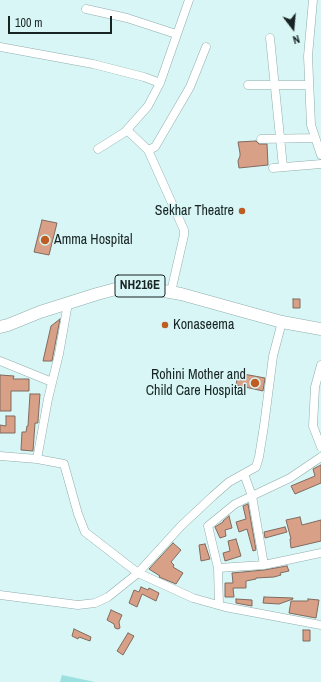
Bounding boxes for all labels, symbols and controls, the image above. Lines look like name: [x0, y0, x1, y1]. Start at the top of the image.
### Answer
scale bar: [10, 8, 114, 34]
north arrow: [273, 8, 313, 48]
text: 100 m: [15, 15, 42, 31]
text: N: [291, 32, 301, 47]
place label: Sekhar Theatre: [155, 203, 234, 219]
marker: Sekhar Theatre: [237, 206, 247, 216]
place label: Amma Hospital: [54, 232, 132, 248]
marker: Amma Hospital: [39, 234, 51, 246]
road number: NH216E: [115, 275, 165, 297]
place label: Konaseema: [173, 317, 234, 333]
marker: Konaseema: [160, 320, 170, 330]
place label: Rohini Mother and Child Care Hospital: [146, 367, 246, 400]
marker: Rohini Mother and Child Care Hospital: [249, 377, 261, 389]

